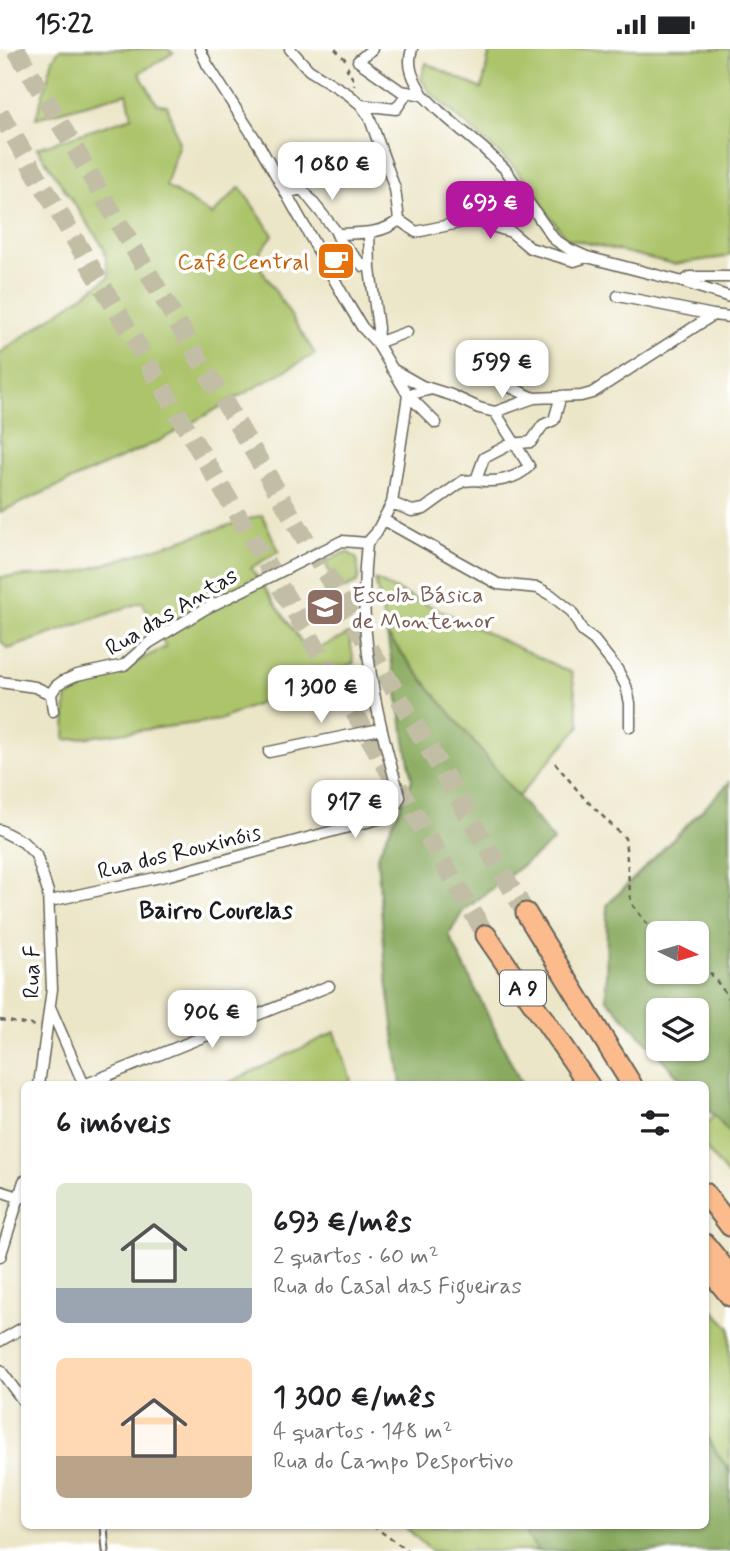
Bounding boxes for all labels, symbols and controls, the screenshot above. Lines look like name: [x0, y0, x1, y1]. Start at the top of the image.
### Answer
text: 15:22: [35, 8, 94, 42]
pin: 1 080 €: [267, 143, 397, 202]
text: 1 080 €: [294, 150, 370, 180]
pin: 693 €: [441, 181, 539, 241]
text: 693 €: [462, 189, 518, 219]
cafe icon: Café Central: [315, 240, 357, 282]
place label: Café Central: [177, 248, 309, 278]
pin: 599 €: [453, 341, 551, 400]
text: 599 €: [472, 348, 532, 378]
street label: Rua das Antas: [100, 561, 244, 664]
place label: Escola Básica de Montemor: [352, 581, 495, 637]
school or university icon: Escola Básica de Montemor: [304, 586, 346, 628]
pin: 1 300 €: [256, 665, 386, 725]
text: 1 300 €: [284, 673, 358, 703]
pin: 917 €: [306, 781, 404, 840]
text: 917 €: [327, 788, 383, 818]
street label: Rua dos Rouxinóis: [95, 818, 264, 888]
district label: Bairro Courelas: [139, 896, 293, 927]
north arrow: [646, 921, 709, 983]
map controls: [646, 921, 709, 1061]
street label: Rua F: [18, 945, 48, 999]
road number: A 9: [500, 971, 546, 1005]
pin: 906 €: [163, 991, 261, 1050]
text: 906 €: [184, 998, 240, 1028]
button: layers: [646, 998, 709, 1061]
text: 6 imóveis: [56, 1104, 171, 1143]
icon: filters: [636, 1104, 674, 1142]
text: 693 €/mês: [273, 1203, 412, 1242]
icon: home: [112, 1211, 196, 1295]
text: 2 quartos · 60 m²: [273, 1242, 439, 1272]
text: Rua do Casal das Figueiras: [273, 1272, 522, 1302]
text: 1 300 €/mês: [273, 1378, 435, 1417]
icon: home: [112, 1386, 196, 1470]
text: 4 quartos · 148 m²: [273, 1417, 453, 1447]
text: Rua do Campo Desportivo: [273, 1447, 514, 1477]

